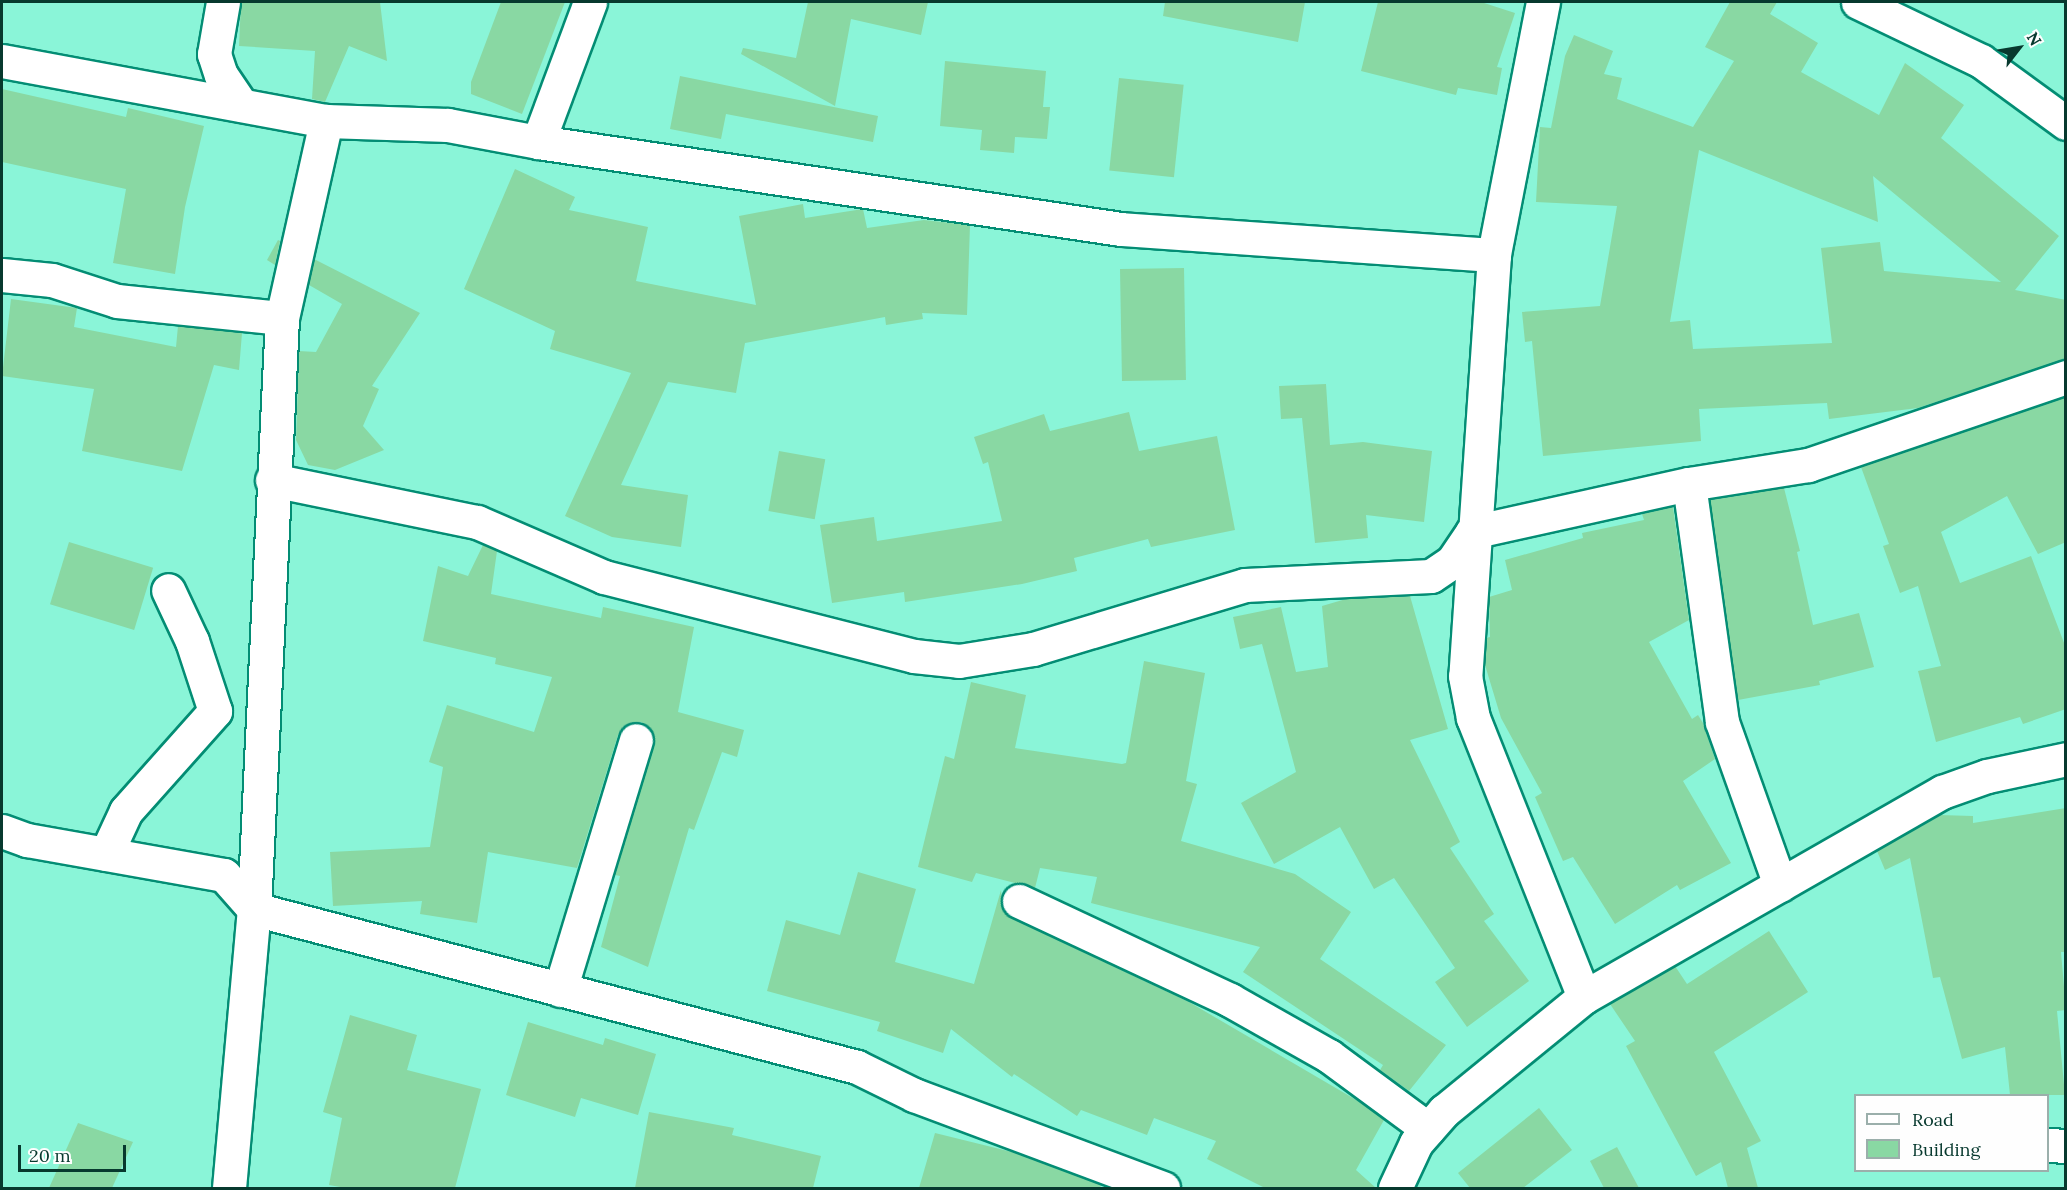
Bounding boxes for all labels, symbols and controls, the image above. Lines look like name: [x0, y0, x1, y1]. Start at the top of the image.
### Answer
north arrow: [1989, 18, 2049, 78]
text: N: [2023, 28, 2046, 49]
legend: [1854, 1094, 2049, 1172]
text: Road: [1912, 1108, 1954, 1131]
scale bar: [21, 1133, 129, 1171]
text: Building: [1912, 1138, 1980, 1161]
text: 20 m: [29, 1144, 71, 1167]

